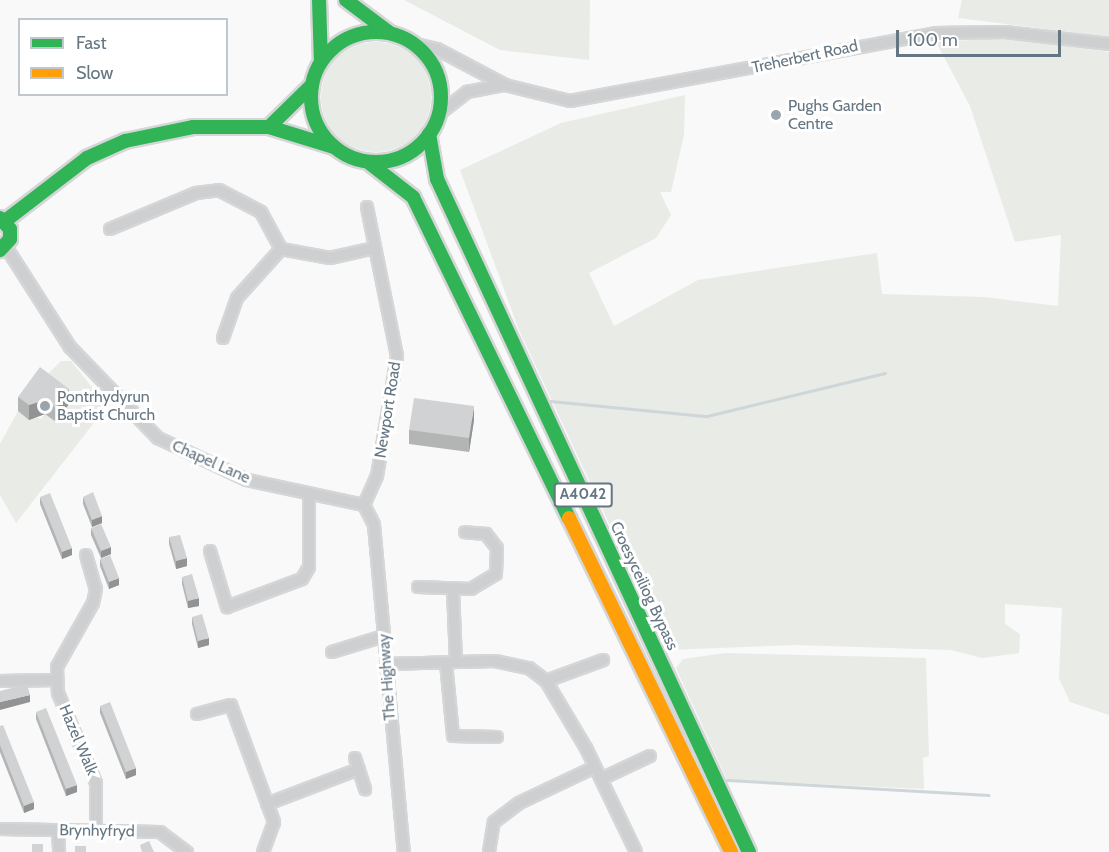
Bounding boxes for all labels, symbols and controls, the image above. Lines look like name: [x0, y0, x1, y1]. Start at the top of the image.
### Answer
legend: [18, 18, 228, 96]
scale bar: [899, 18, 1064, 56]
text: 100 m: [907, 29, 958, 51]
text: Fast: [76, 32, 107, 54]
street label: Treherbert Road: [750, 36, 860, 78]
text: Slow: [76, 62, 113, 84]
place label: Pughs Garden Centre: [788, 96, 882, 134]
marker: Pughs Garden Centre: [769, 108, 783, 122]
street label: Newport Road: [371, 360, 405, 460]
place label: Pontrhydyrun Baptist Church: [57, 387, 155, 425]
marker: Pontrhydyrun Baptist Church: [38, 399, 52, 413]
street label: Chapel Lane: [169, 436, 253, 488]
road number: A4042: [553, 483, 613, 507]
street label: Croesyceiliog Bypass: [606, 519, 682, 653]
street label: The Highway: [374, 633, 400, 721]
street label: Hazel Walk: [55, 702, 101, 778]
street label: Brynhyfryd: [59, 821, 135, 841]

